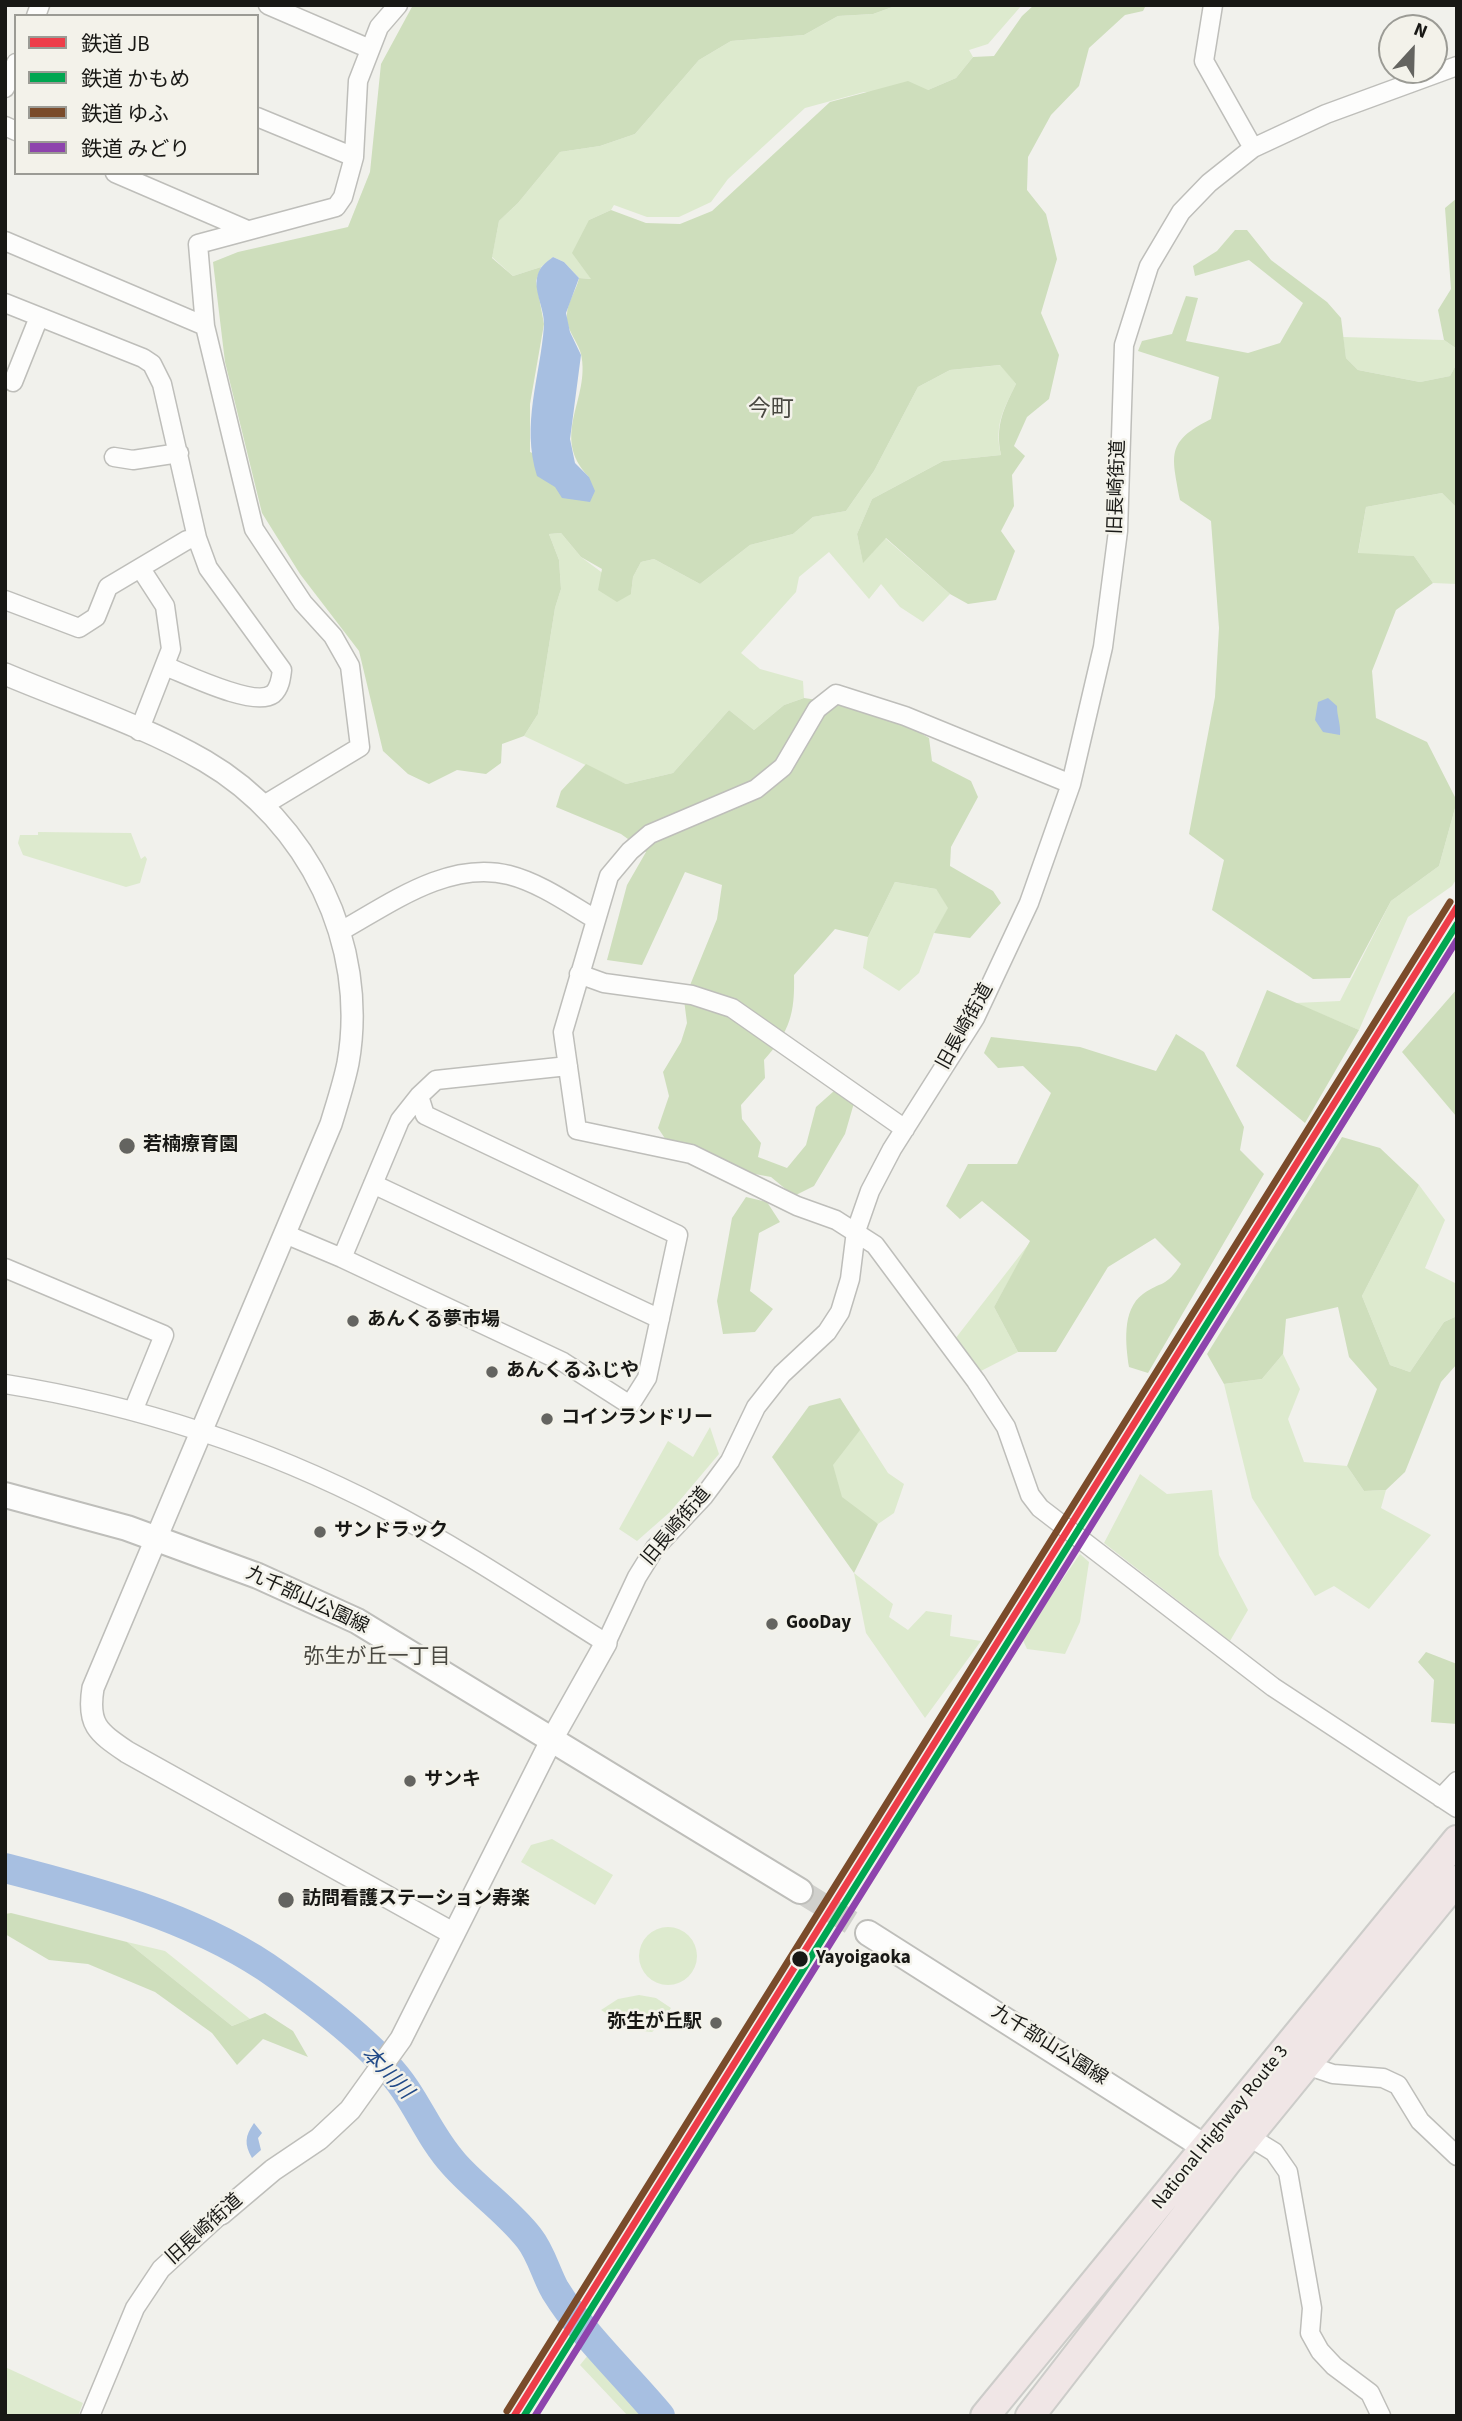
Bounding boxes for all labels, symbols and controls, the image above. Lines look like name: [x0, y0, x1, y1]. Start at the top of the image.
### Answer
legend: [14, 14, 259, 175]
north arrow: [1378, 14, 1448, 84]
text: N: [1409, 16, 1431, 46]
text: 鉄道 JB: [81, 29, 150, 59]
text: 鉄道 かもめ: [81, 64, 190, 94]
text: 鉄道 ゆふ: [81, 99, 169, 129]
text: 鉄道 みどり: [81, 134, 190, 164]
district label: 今町: [748, 397, 794, 425]
street label: 旧長崎街道: [1105, 439, 1131, 535]
street label: 旧長崎街道: [933, 980, 999, 1074]
place label: 若楠療育園: [143, 1135, 238, 1157]
marker: 若楠療育園: [117, 1136, 137, 1156]
place label: あんくる夢市場: [367, 1310, 500, 1332]
marker: あんくる夢市場: [345, 1313, 361, 1329]
place label: あんくるふじや: [506, 1361, 639, 1383]
marker: あんくるふじや: [484, 1364, 500, 1380]
place label: コインランドリー: [561, 1408, 713, 1430]
marker: コインランドリー: [539, 1411, 555, 1427]
street label: 旧長崎街道: [638, 1483, 716, 1571]
place label: サンドラック: [334, 1521, 448, 1543]
marker: サンドラック: [312, 1524, 328, 1540]
street label: 九千部山公園線: [242, 1563, 372, 1639]
place label: GooDay: [786, 1613, 851, 1635]
marker: GooDay: [764, 1616, 780, 1632]
district label: 弥生が丘一丁目: [304, 1645, 450, 1671]
place label: サンキ: [424, 1770, 481, 1792]
marker: サンキ: [402, 1773, 418, 1789]
place label: 訪問看護ステーション寿楽: [302, 1889, 530, 1911]
marker: 訪問看護ステーション寿楽: [276, 1890, 296, 1910]
place label: Yayoigaoka: [816, 1948, 911, 1970]
marker: Yayoigaoka: [790, 1949, 810, 1969]
street label: 九千部山公園線: [987, 2001, 1111, 2091]
place label: 弥生が丘駅: [607, 2012, 702, 2034]
marker: 弥生が丘駅: [708, 2015, 724, 2031]
street label: National Highway Route 3: [1148, 2041, 1294, 2215]
water label: 本川川: [355, 2043, 417, 2105]
street label: 旧長崎街道: [162, 2190, 248, 2270]

